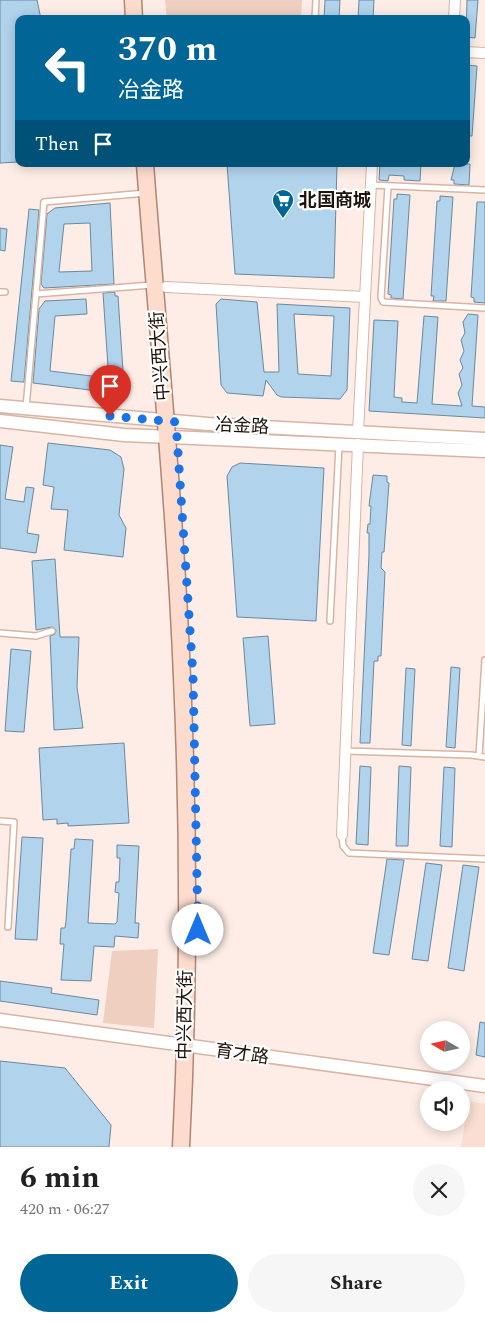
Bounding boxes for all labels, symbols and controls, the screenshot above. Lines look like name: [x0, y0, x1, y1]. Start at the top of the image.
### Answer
text: 370 m: [118, 23, 217, 76]
icon: left: [35, 35, 100, 100]
text: 冶金路: [118, 74, 184, 107]
text: Then: [35, 130, 79, 159]
icon: arrive: [89, 130, 117, 158]
place label: 北国商城: [299, 187, 371, 214]
supermarket icon: 北国商城: [271, 188, 295, 219]
street label: 中兴西大街: [143, 310, 177, 402]
pin: [89, 365, 131, 416]
icon: arrive: [96, 372, 124, 400]
street label: 冶金路: [214, 411, 270, 441]
position arrow: [171, 903, 223, 955]
street label: 中兴西大街: [171, 970, 199, 1060]
north arrow: [420, 1021, 470, 1071]
map controls: [420, 1021, 470, 1131]
street label: 育才路: [213, 1037, 271, 1071]
button: sound: [420, 1081, 470, 1131]
text: 6 min: [20, 1155, 100, 1201]
button: close: [413, 1164, 465, 1216]
text: 420 m · 06:27: [20, 1197, 110, 1221]
button: Exit: [20, 1254, 238, 1312]
button: Share: [248, 1254, 465, 1312]

